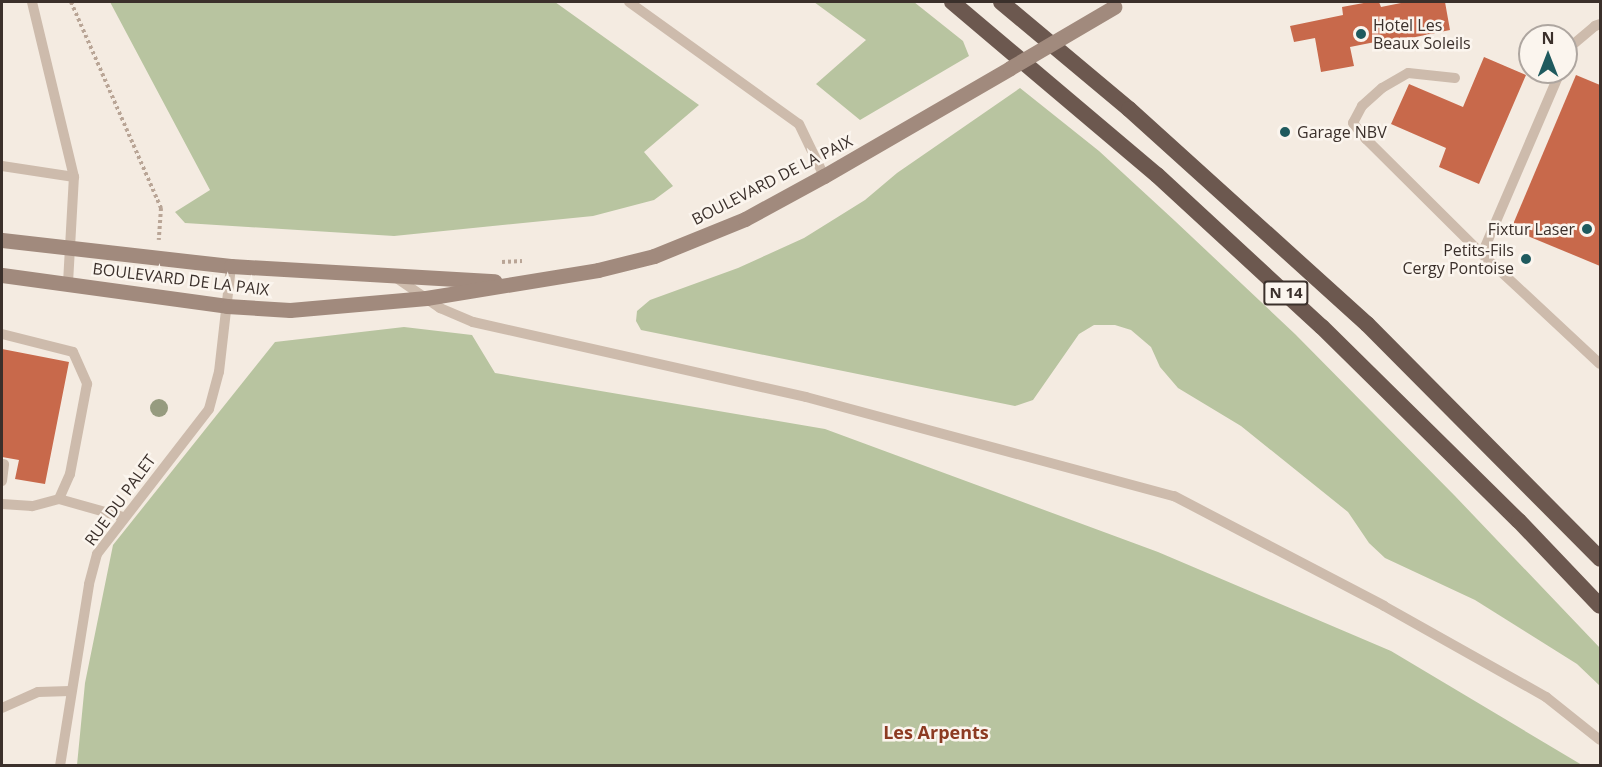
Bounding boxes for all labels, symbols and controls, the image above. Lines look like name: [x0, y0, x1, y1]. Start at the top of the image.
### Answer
place label: Hotel Les Beaux Soleils: [1373, 15, 1471, 53]
north arrow: [1518, 24, 1578, 84]
marker: Hotel Les Beaux Soleils: [1354, 27, 1368, 41]
text: N: [1541, 27, 1555, 49]
place label: Garage NBV: [1297, 122, 1387, 142]
marker: Garage NBV: [1278, 125, 1292, 139]
street label: BOULEVARD DE LA PAIX: [688, 131, 856, 229]
place label: Fixtur Laser: [1488, 219, 1575, 239]
marker: Fixtur Laser: [1580, 222, 1594, 236]
place label: Petits-Fils Cergy Pontoise: [1402, 240, 1514, 278]
marker: Petits-Fils Cergy Pontoise: [1519, 252, 1533, 266]
street label: BOULEVARD DE LA PAIX: [92, 259, 270, 299]
road number: N 14: [1262, 281, 1310, 305]
street label: RUE DU PALET: [81, 451, 159, 549]
district label: Les Arpents: [883, 721, 989, 743]

